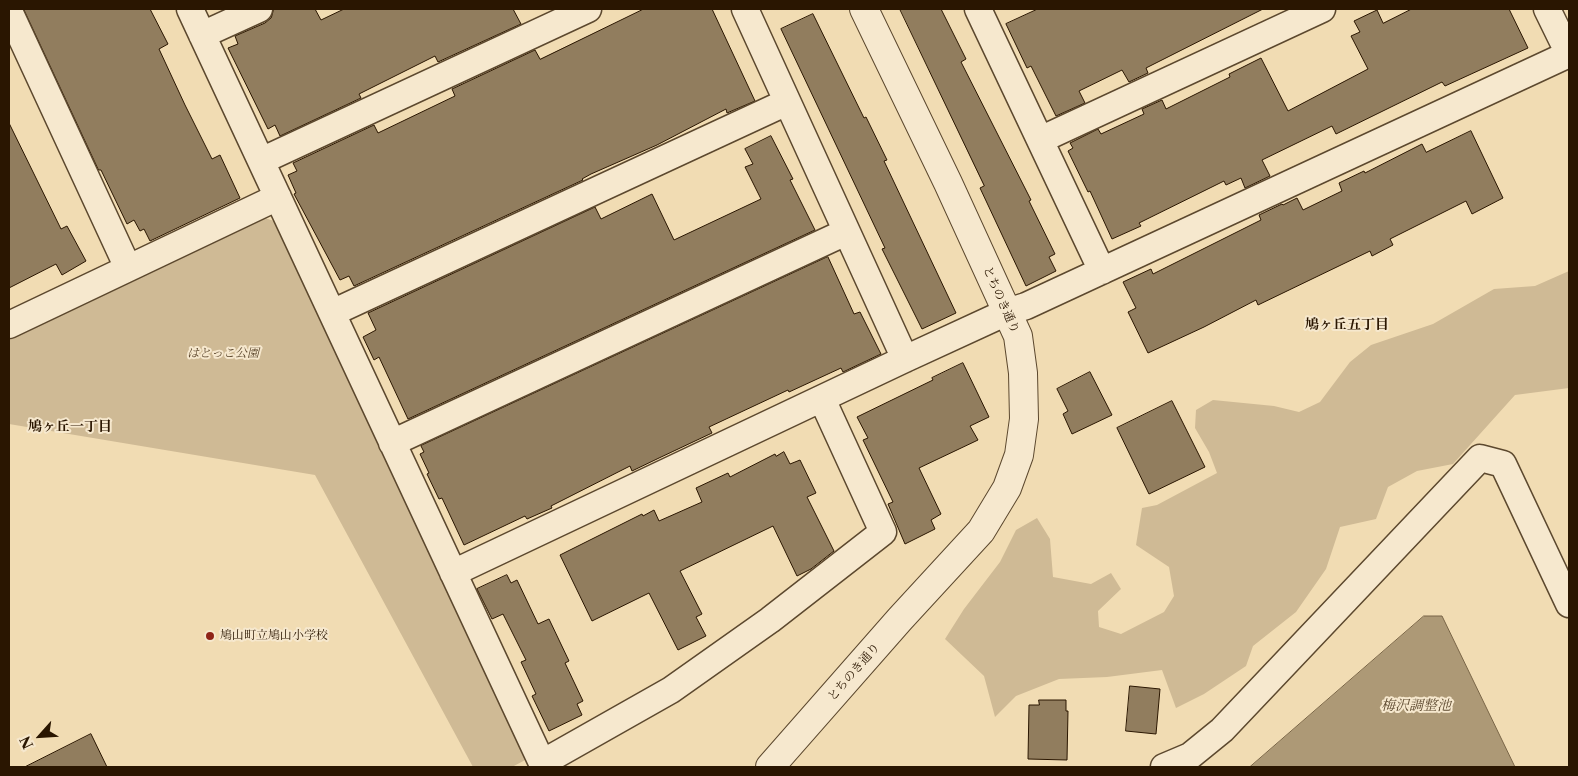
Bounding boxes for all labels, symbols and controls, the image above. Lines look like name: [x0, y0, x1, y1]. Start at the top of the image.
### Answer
street label: とちのき通り: [980, 264, 1022, 336]
district label: 鳩ヶ丘五丁目: [1305, 317, 1389, 333]
park label: はとっこ公園: [187, 347, 259, 361]
district label: 鳩ヶ丘一丁目: [28, 419, 112, 435]
place label: 鳩山町立鳩山小学校: [220, 629, 328, 643]
marker: 鳩山町立鳩山小学校: [204, 630, 216, 642]
street label: とちのき通り: [825, 640, 883, 704]
water label: 梅沢調整池: [1381, 698, 1451, 714]
north arrow: [15, 711, 65, 761]
text: N: [16, 733, 37, 752]

